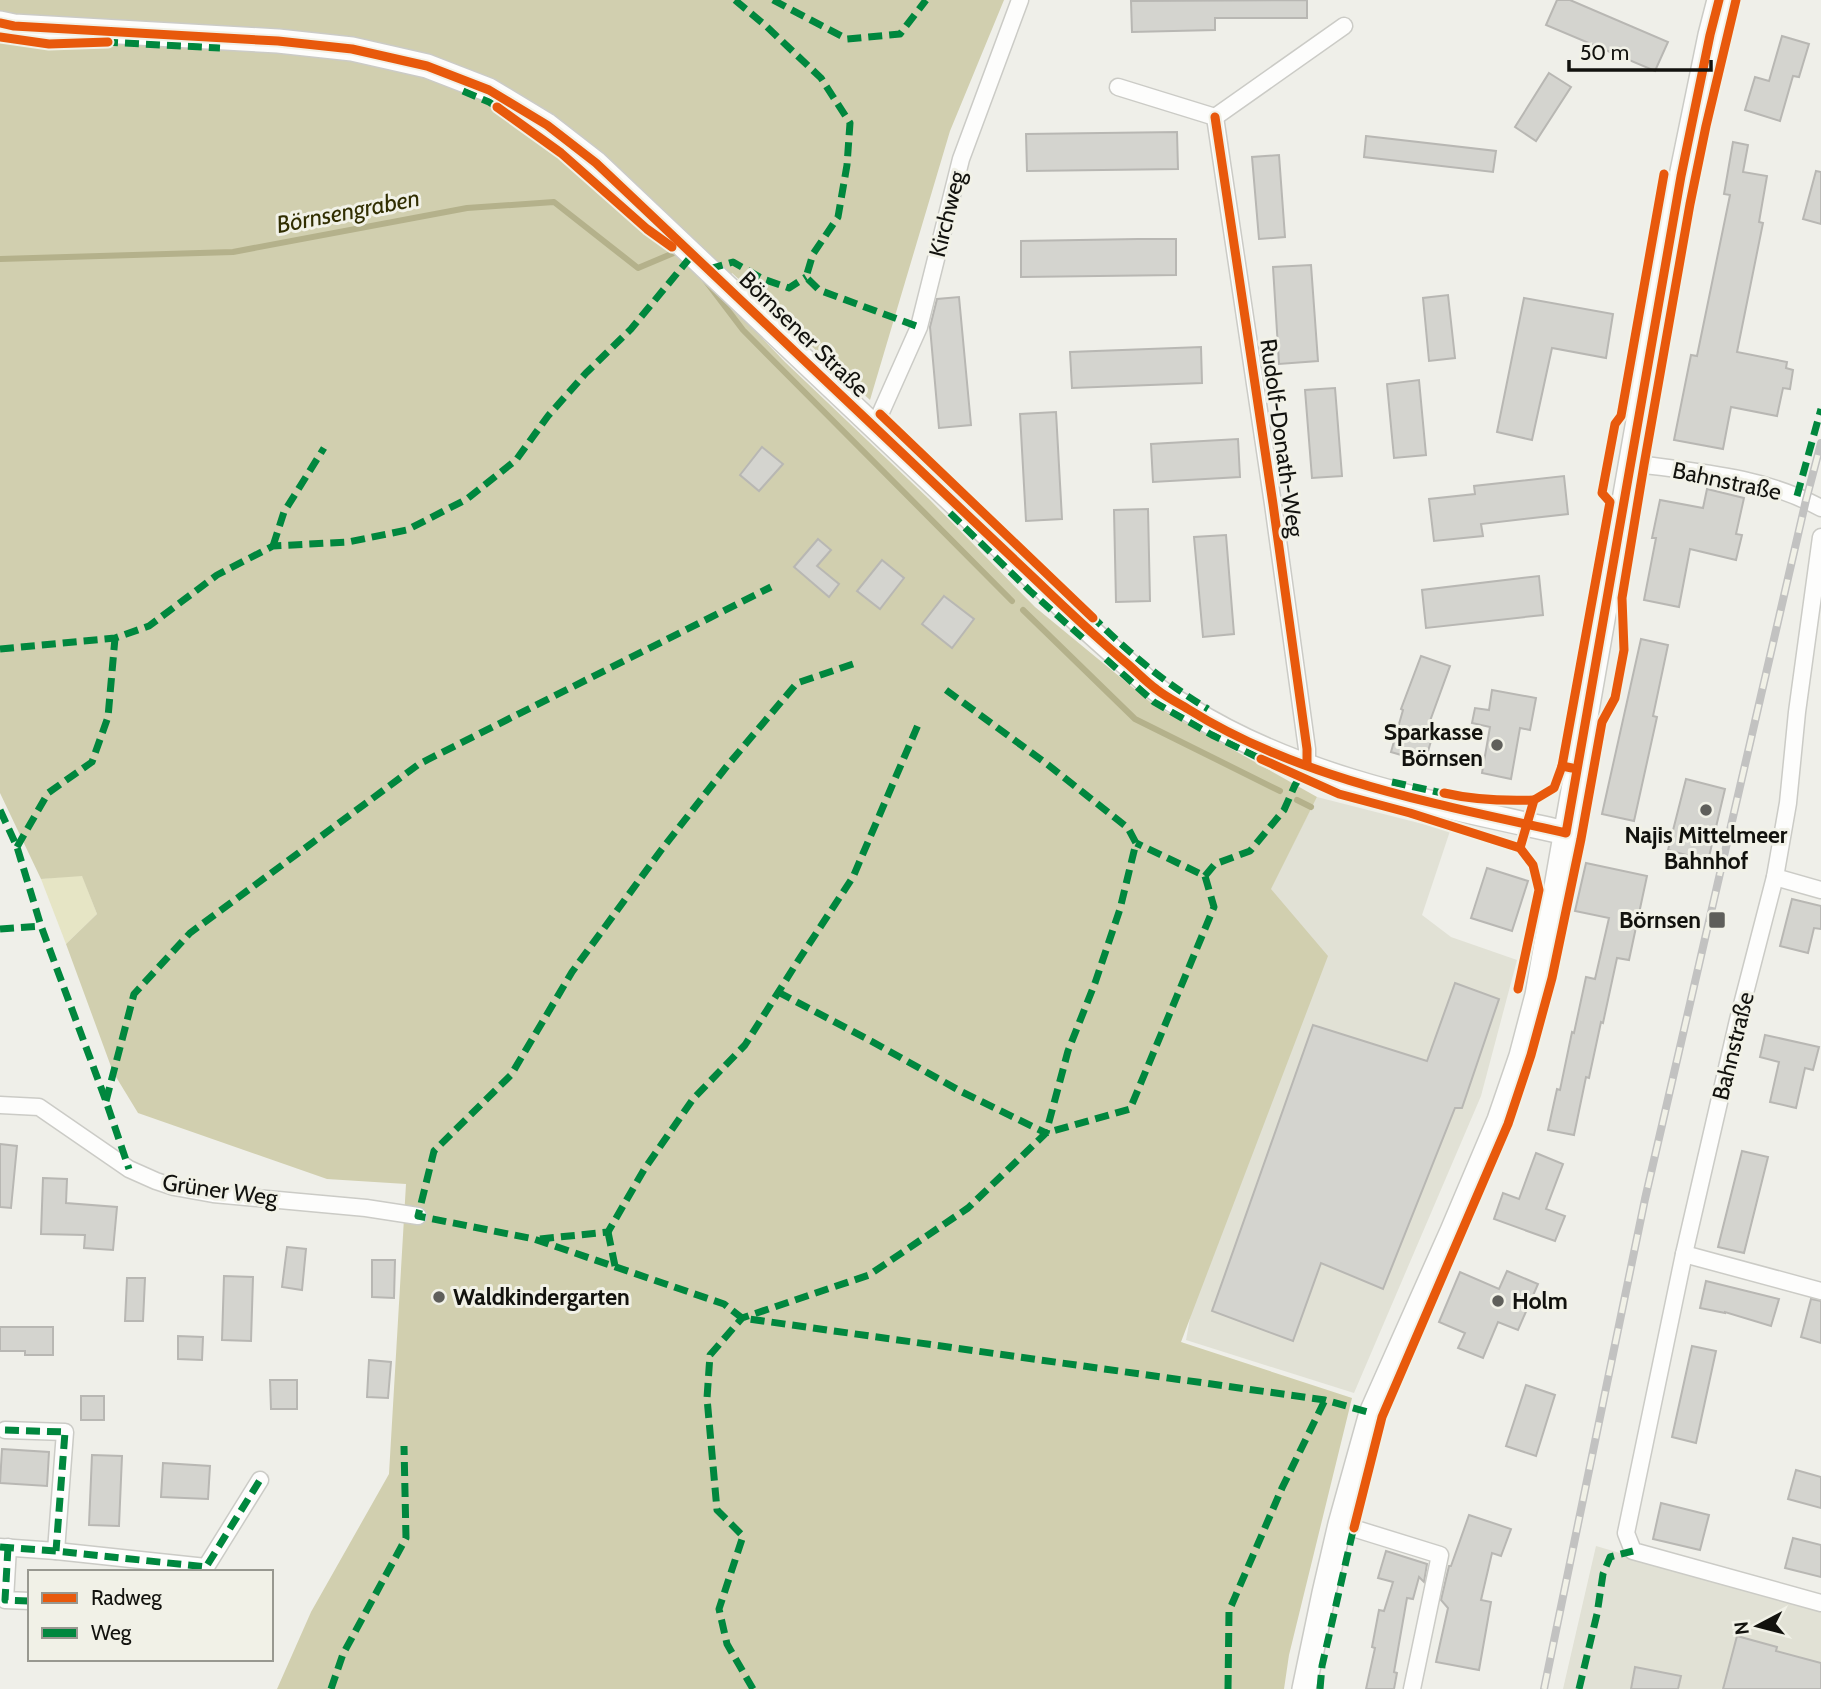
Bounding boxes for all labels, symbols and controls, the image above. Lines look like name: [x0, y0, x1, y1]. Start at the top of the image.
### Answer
scale bar: [1569, 28, 1711, 72]
text: 50 m: [1580, 40, 1629, 65]
street label: Kirchweg: [923, 167, 971, 260]
water label: Börnsengraben: [274, 183, 422, 239]
street label: Börnsener Straße: [734, 265, 875, 403]
street label: Rudolf-Donath-Weg: [1254, 337, 1310, 540]
street label: Bahnstraße: [1670, 456, 1784, 506]
place label: Sparkasse Börnsen: [1384, 718, 1483, 772]
marker: Sparkasse Börnsen: [1489, 737, 1505, 753]
marker: Najis Mittelmeer Bahnhof: [1698, 802, 1714, 818]
place label: Najis Mittelmeer Bahnhof: [1625, 821, 1788, 875]
place label: Börnsen: [1619, 906, 1701, 934]
marker: Börnsen: [1707, 910, 1727, 930]
street label: Bahnstraße: [1706, 989, 1760, 1103]
street label: Grüner Weg: [161, 1168, 280, 1212]
place label: Waldkindergarten: [453, 1283, 630, 1311]
place label: Holm: [1512, 1287, 1568, 1315]
marker: Waldkindergarten: [431, 1289, 447, 1305]
marker: Holm: [1490, 1293, 1506, 1309]
legend: [28, 1570, 273, 1661]
text: Radweg: [91, 1585, 162, 1610]
north arrow: [1723, 1591, 1793, 1661]
text: Weg: [91, 1620, 132, 1645]
text: N: [1729, 1620, 1754, 1636]

